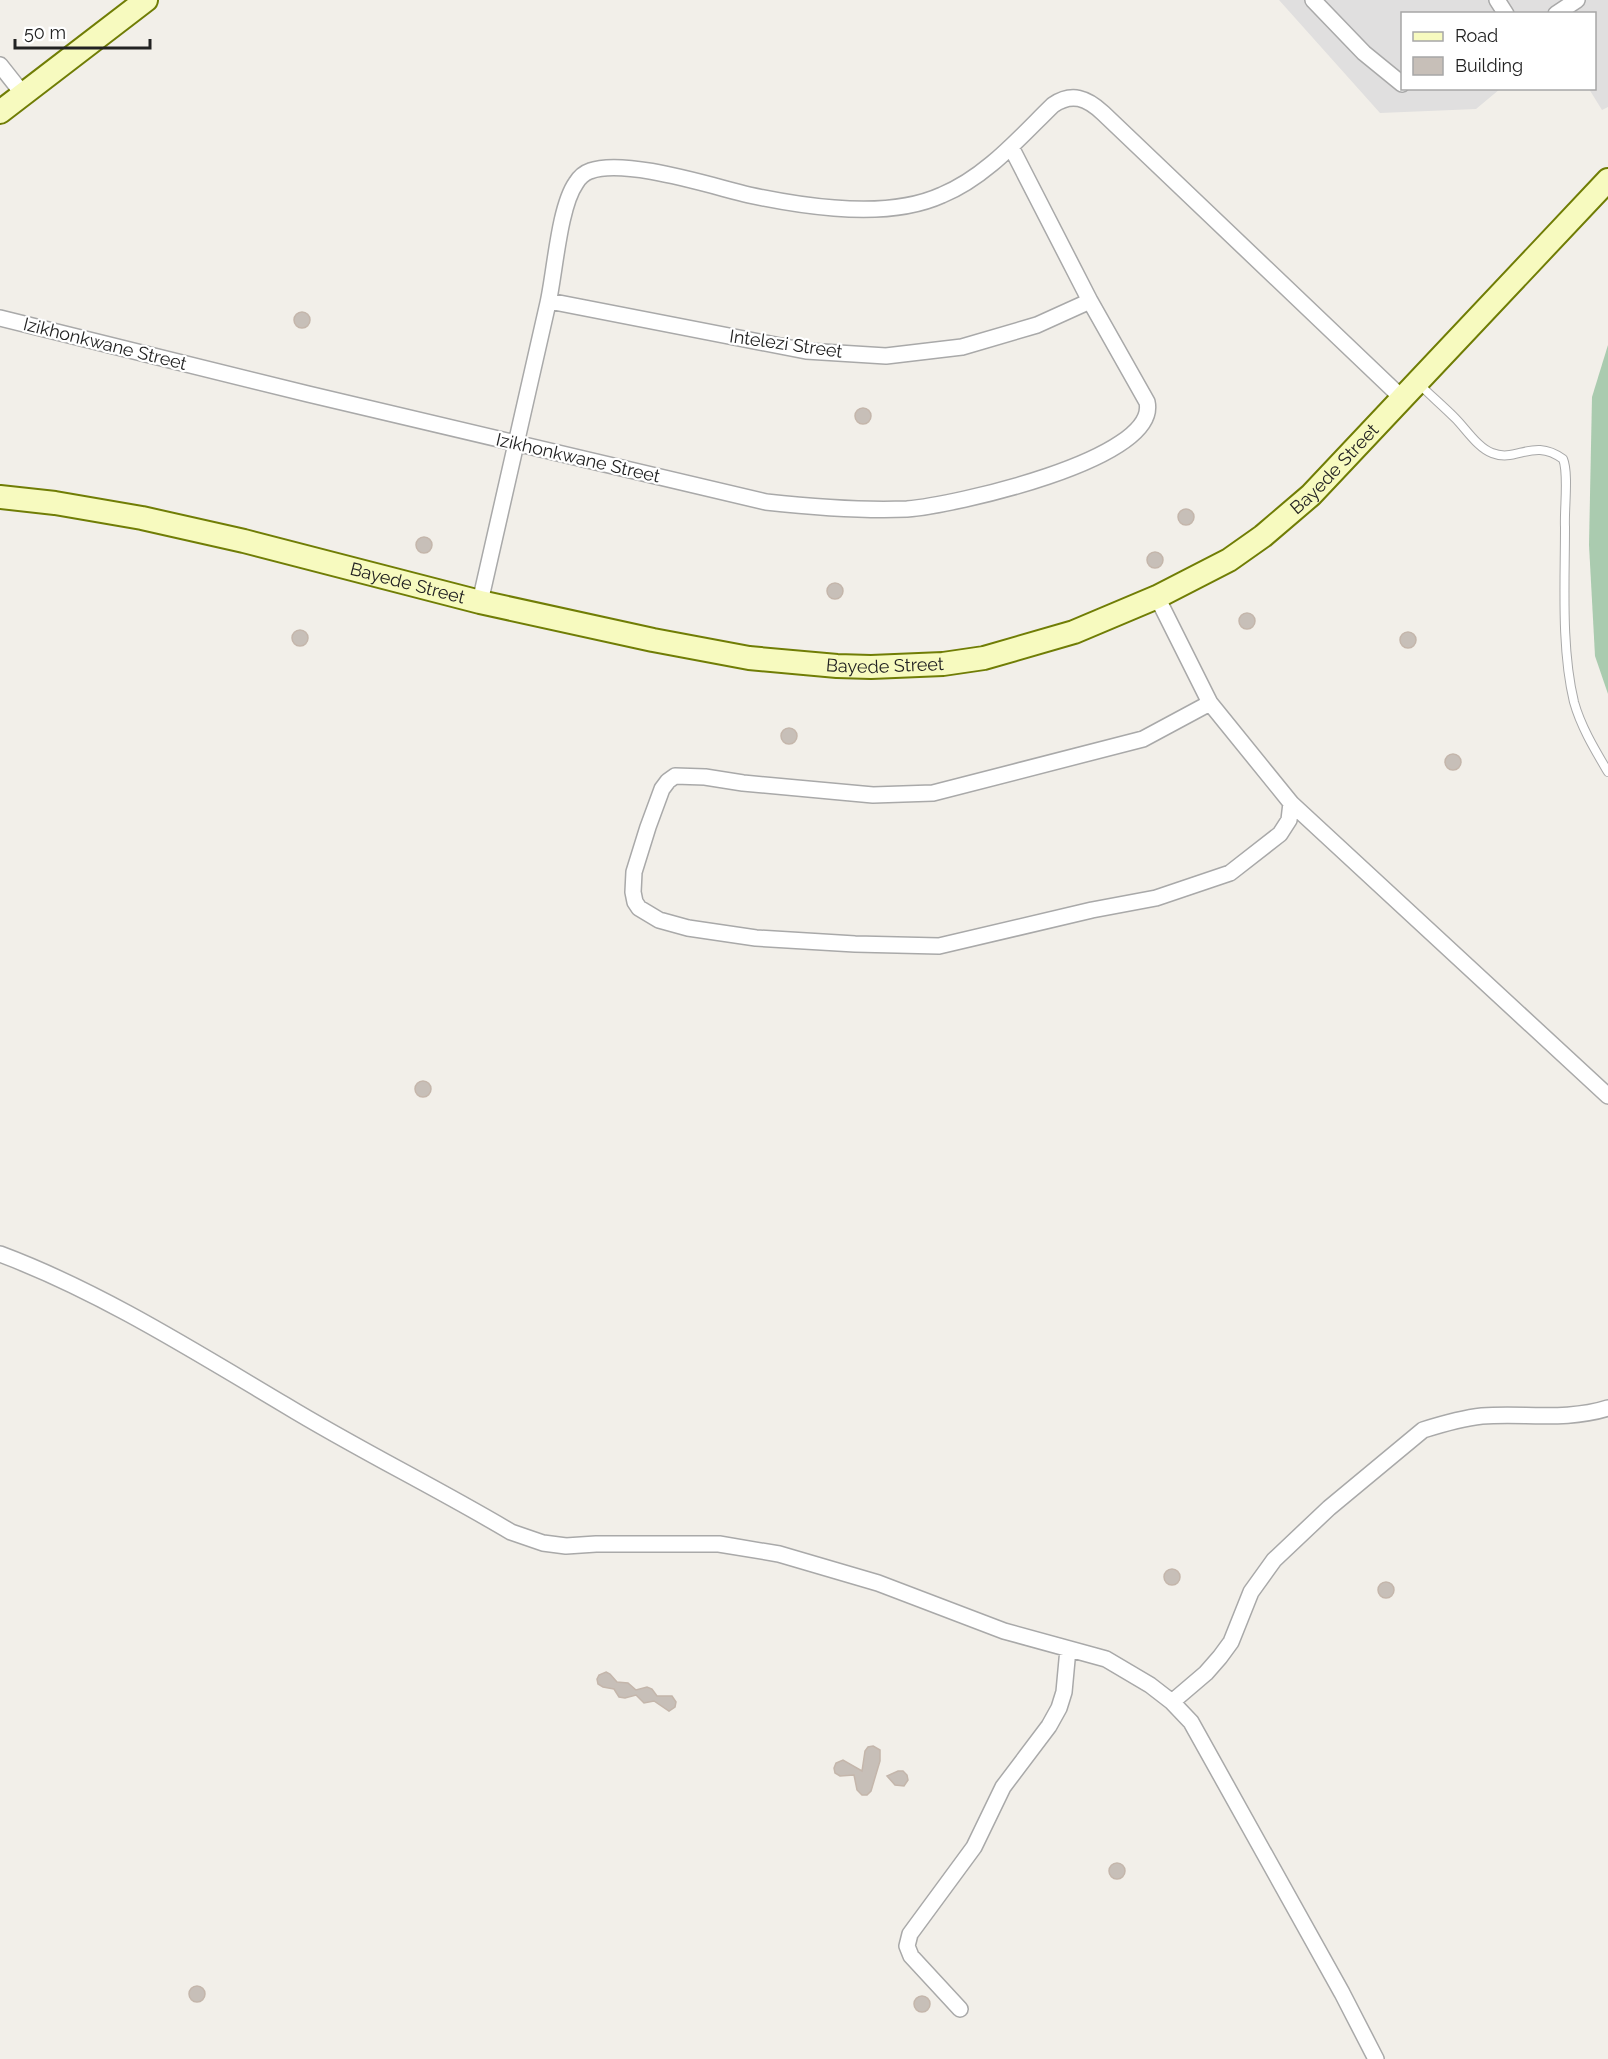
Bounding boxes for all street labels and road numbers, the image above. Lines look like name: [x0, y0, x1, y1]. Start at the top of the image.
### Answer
street label: Izikhonkwane Street: [21, 313, 189, 374]
street label: Intelezi Street: [728, 325, 844, 362]
street label: Bayede Street: [1286, 419, 1383, 518]
street label: Izikhonkwane Street: [494, 428, 662, 487]
street label: Bayede Street: [348, 558, 467, 608]
street label: Bayede Street: [825, 653, 944, 677]

